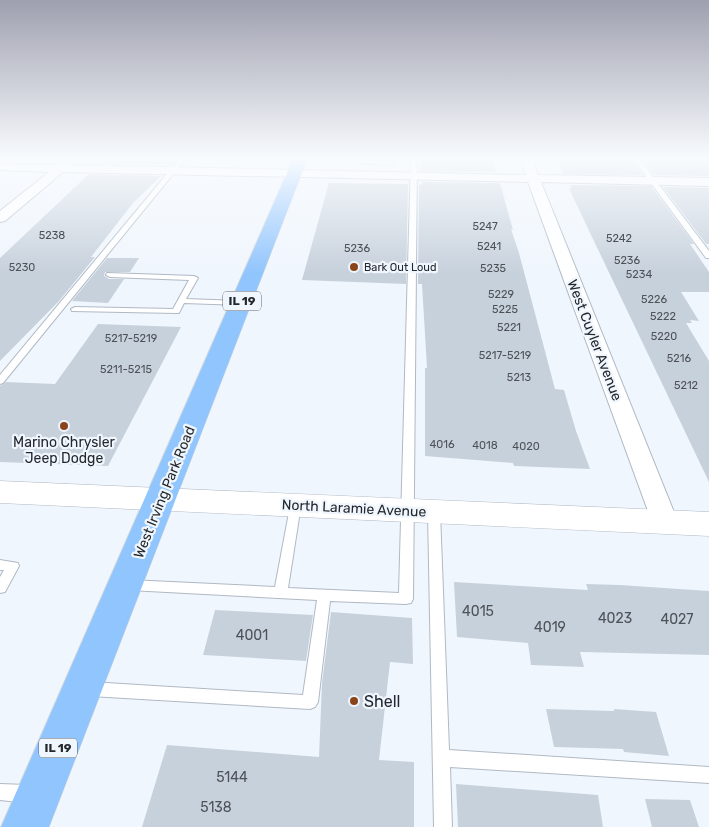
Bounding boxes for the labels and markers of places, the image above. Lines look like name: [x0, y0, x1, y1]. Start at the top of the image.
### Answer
marker: Bark Out Loud: [348, 261, 360, 273]
place label: Bark Out Loud: [364, 261, 437, 274]
marker: Marino Chrysler Jeep Dodge: [58, 420, 70, 432]
place label: Marino Chrysler Jeep Dodge: [13, 434, 116, 467]
place label: Shell: [364, 692, 400, 711]
marker: Shell: [348, 695, 360, 707]

